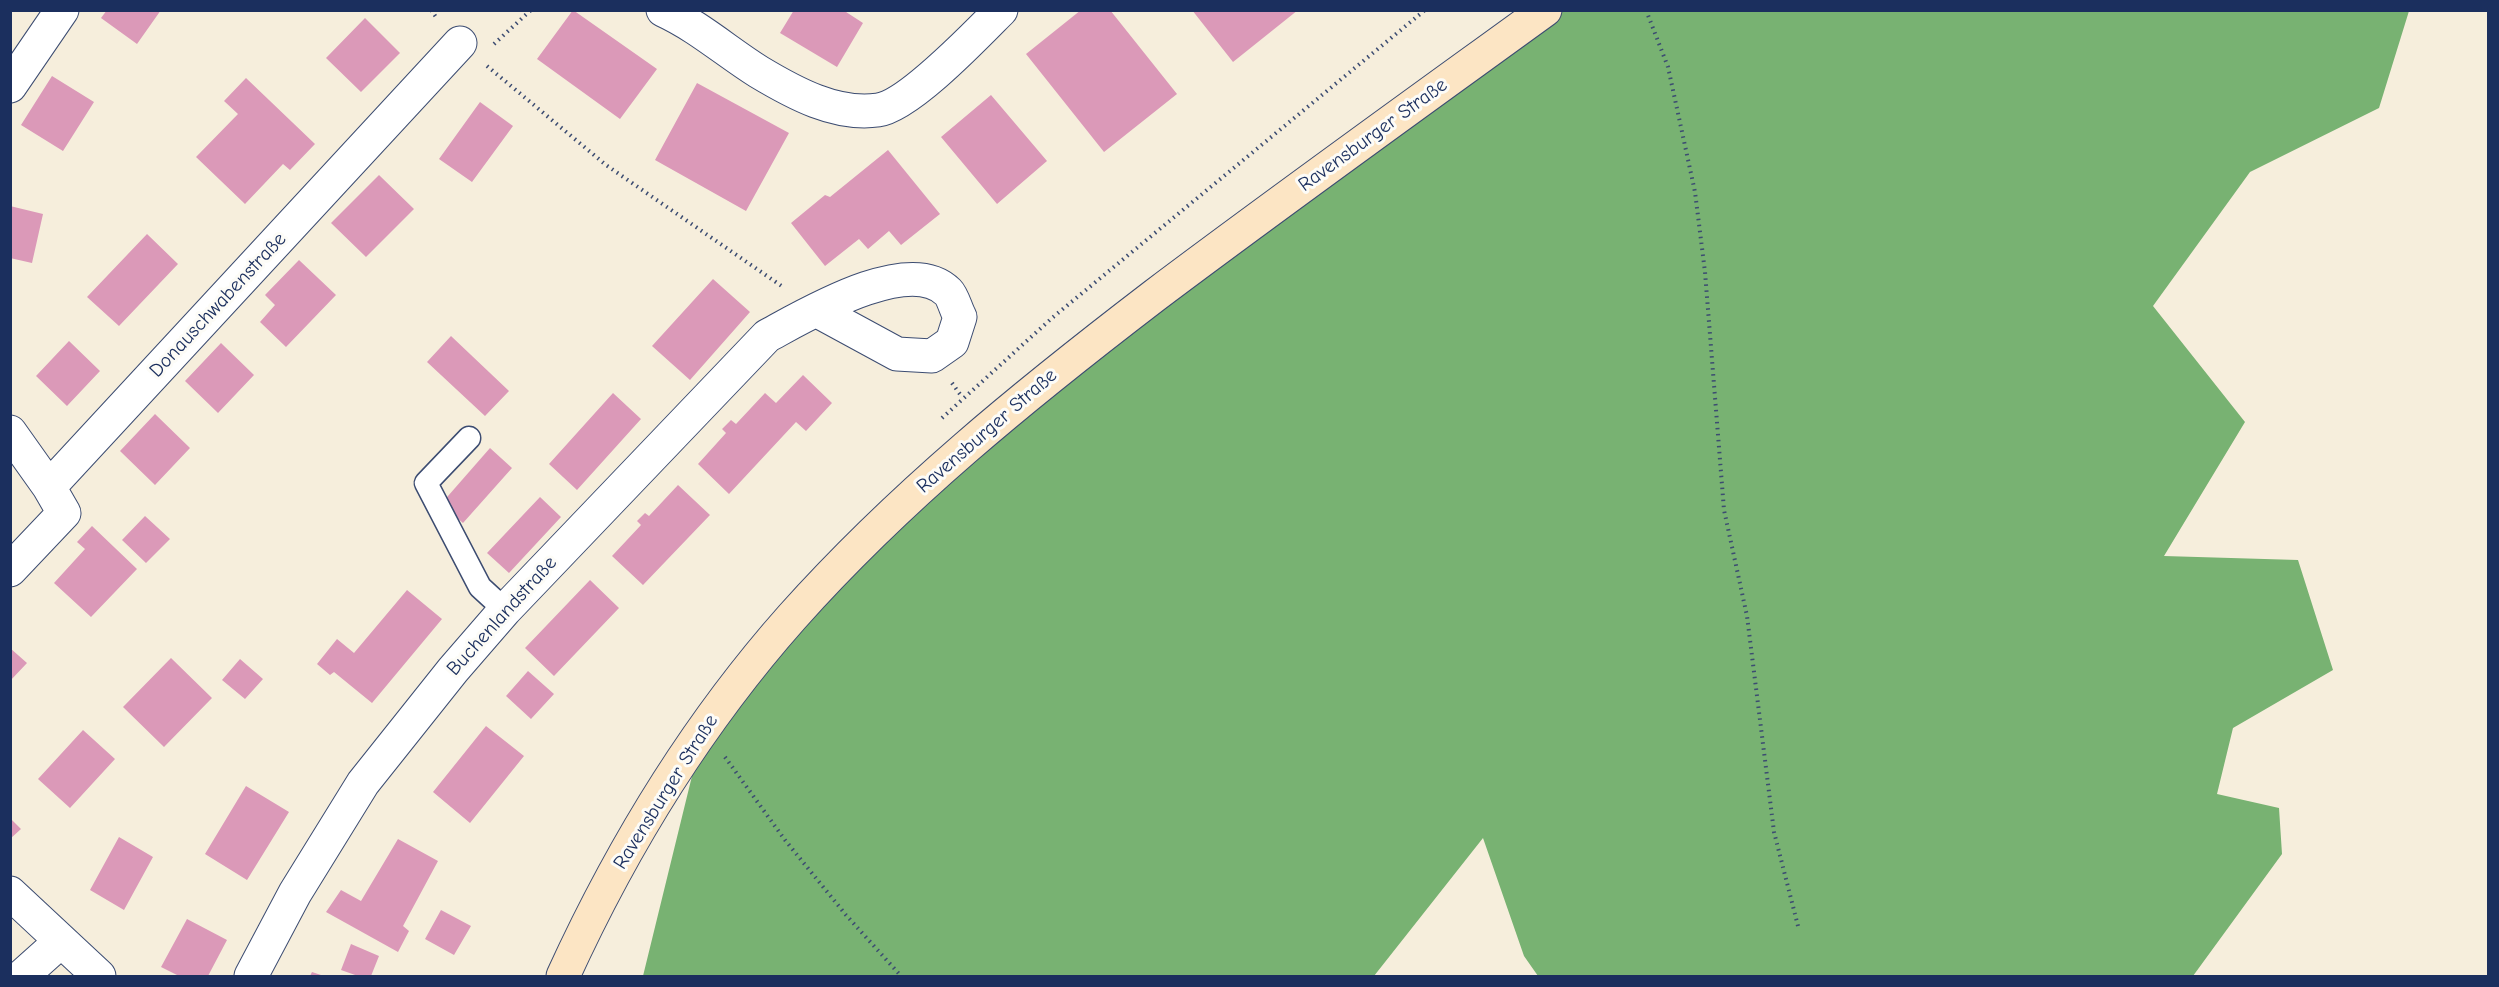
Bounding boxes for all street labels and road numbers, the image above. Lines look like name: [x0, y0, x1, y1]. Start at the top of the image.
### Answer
street label: Ravensburger Straße: [1294, 73, 1452, 197]
street label: Donauschwabenstraße: [145, 228, 291, 382]
street label: Ravensburger Straße: [912, 364, 1062, 498]
street label: Buchenlandstraße: [442, 551, 562, 681]
street label: Ravensburger Straße: [609, 710, 723, 874]

